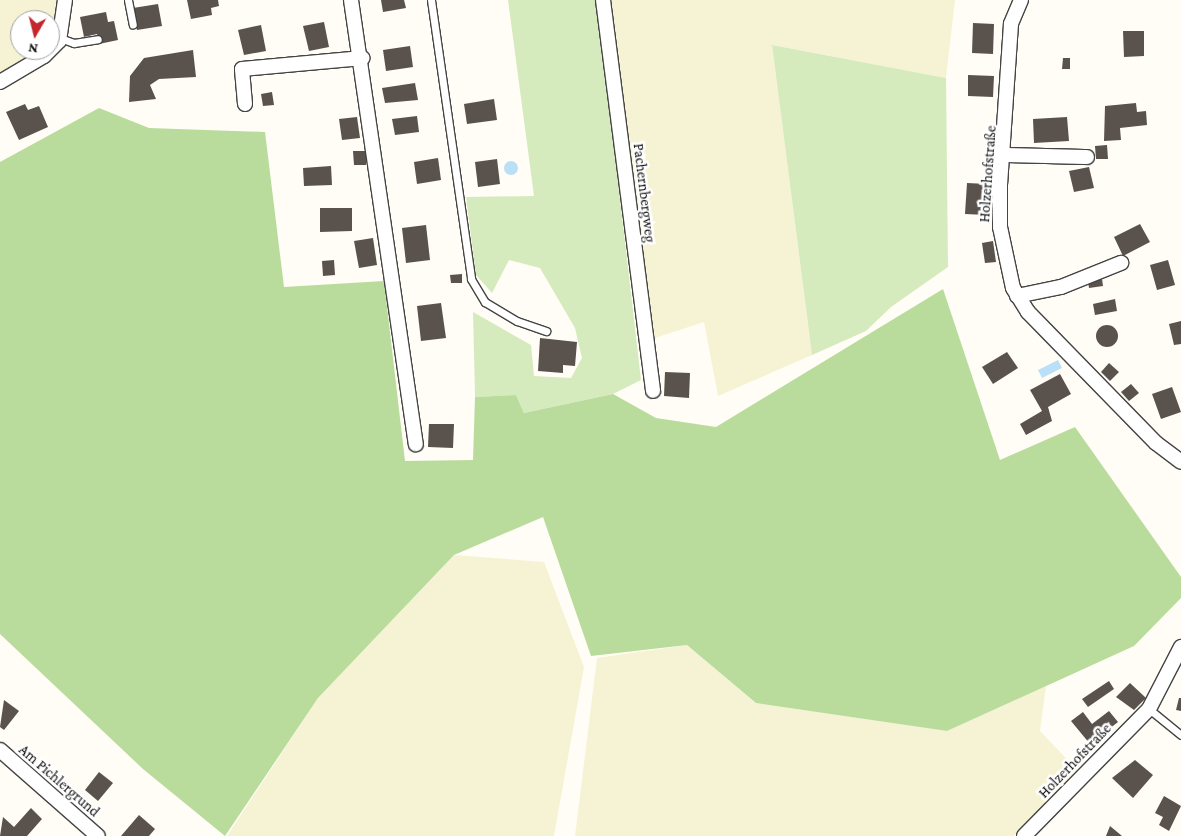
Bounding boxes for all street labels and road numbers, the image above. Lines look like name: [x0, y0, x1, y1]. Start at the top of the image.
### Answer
street label: Holzerhofstraße: [976, 125, 1000, 223]
street label: Pachernbergweg: [629, 142, 659, 244]
street label: Holzerhofstraße: [1035, 720, 1115, 802]
street label: Am Pichlergrund: [15, 741, 103, 821]

